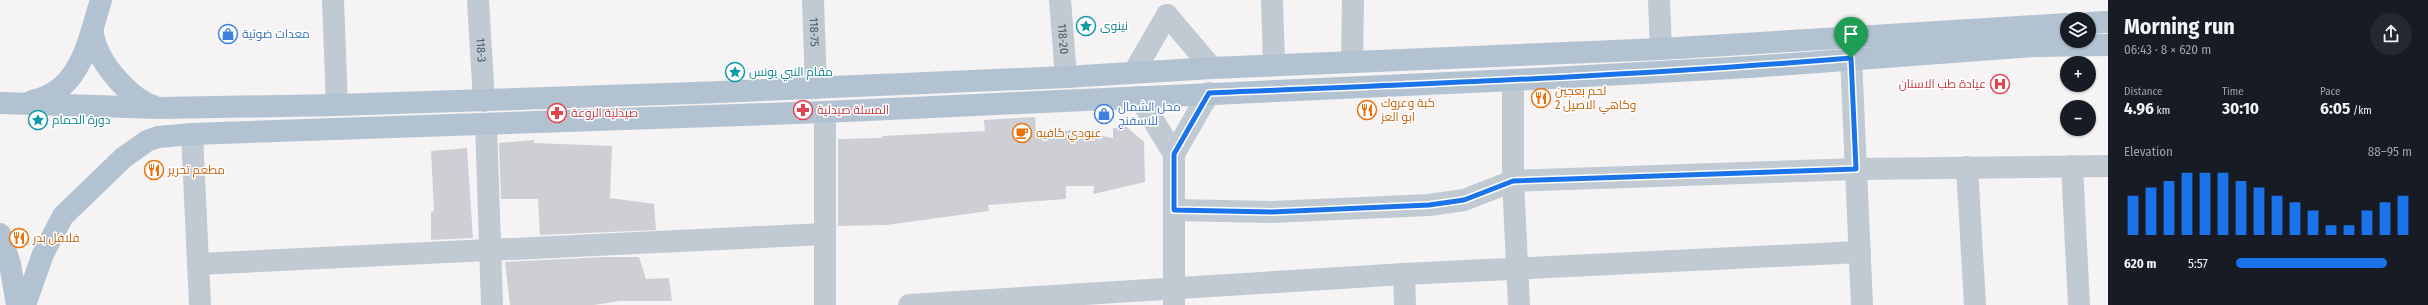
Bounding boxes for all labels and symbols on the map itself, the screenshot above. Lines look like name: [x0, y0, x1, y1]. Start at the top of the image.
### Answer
place icon: نينوى: [1075, 15, 1097, 37]
street label: 118-75: [807, 17, 822, 47]
pin: [1834, 17, 1868, 58]
place label: نينوى: [1100, 19, 1128, 33]
shop icon: معدات ضوئية: [217, 23, 239, 45]
street label: 118-20: [1055, 23, 1071, 55]
place label: معدات ضوئية: [242, 27, 310, 41]
street label: 118-3: [473, 37, 489, 62]
place icon: مقام النبي يونس: [724, 61, 746, 83]
place label: مقام النبي يونس: [749, 65, 833, 82]
hospital icon: عيادة طب الاسنان: [1989, 73, 2011, 95]
place label: عيادة طب الاسنان: [1899, 77, 1986, 91]
place label: لحم بعجين وكاهي الاصيل 2: [1555, 84, 1636, 115]
restaurant icon: لحم بعجين وكاهي الاصيل 2: [1530, 87, 1552, 109]
place label: كبة وعروك ابو العز: [1380, 96, 1435, 124]
pharmacy icon: المسلة صيدلية: [792, 99, 814, 121]
restaurant icon: كبة وعروك ابو العز: [1356, 99, 1378, 121]
place label: محل الشمال للاسفنج: [1118, 100, 1181, 129]
pharmacy icon: صيدلية الروعة: [546, 102, 568, 124]
place label: المسلة صيدلية: [817, 103, 889, 117]
shop icon: محل الشمال للاسفنج: [1093, 103, 1115, 125]
place label: صيدلية الروعة: [571, 106, 638, 120]
place icon: دورة الحمام: [27, 109, 49, 131]
place label: دورة الحمام: [52, 113, 110, 128]
cafe icon: عبودي كافيه: [1011, 122, 1033, 144]
place label: عبودي كافيه: [1036, 126, 1102, 143]
restaurant icon: مطعم تحرير: [143, 159, 165, 181]
place label: مطعم تحرير: [167, 163, 225, 178]
restaurant icon: فلافل بدر: [8, 227, 30, 249]
place label: فلافل بدر: [32, 231, 80, 245]

